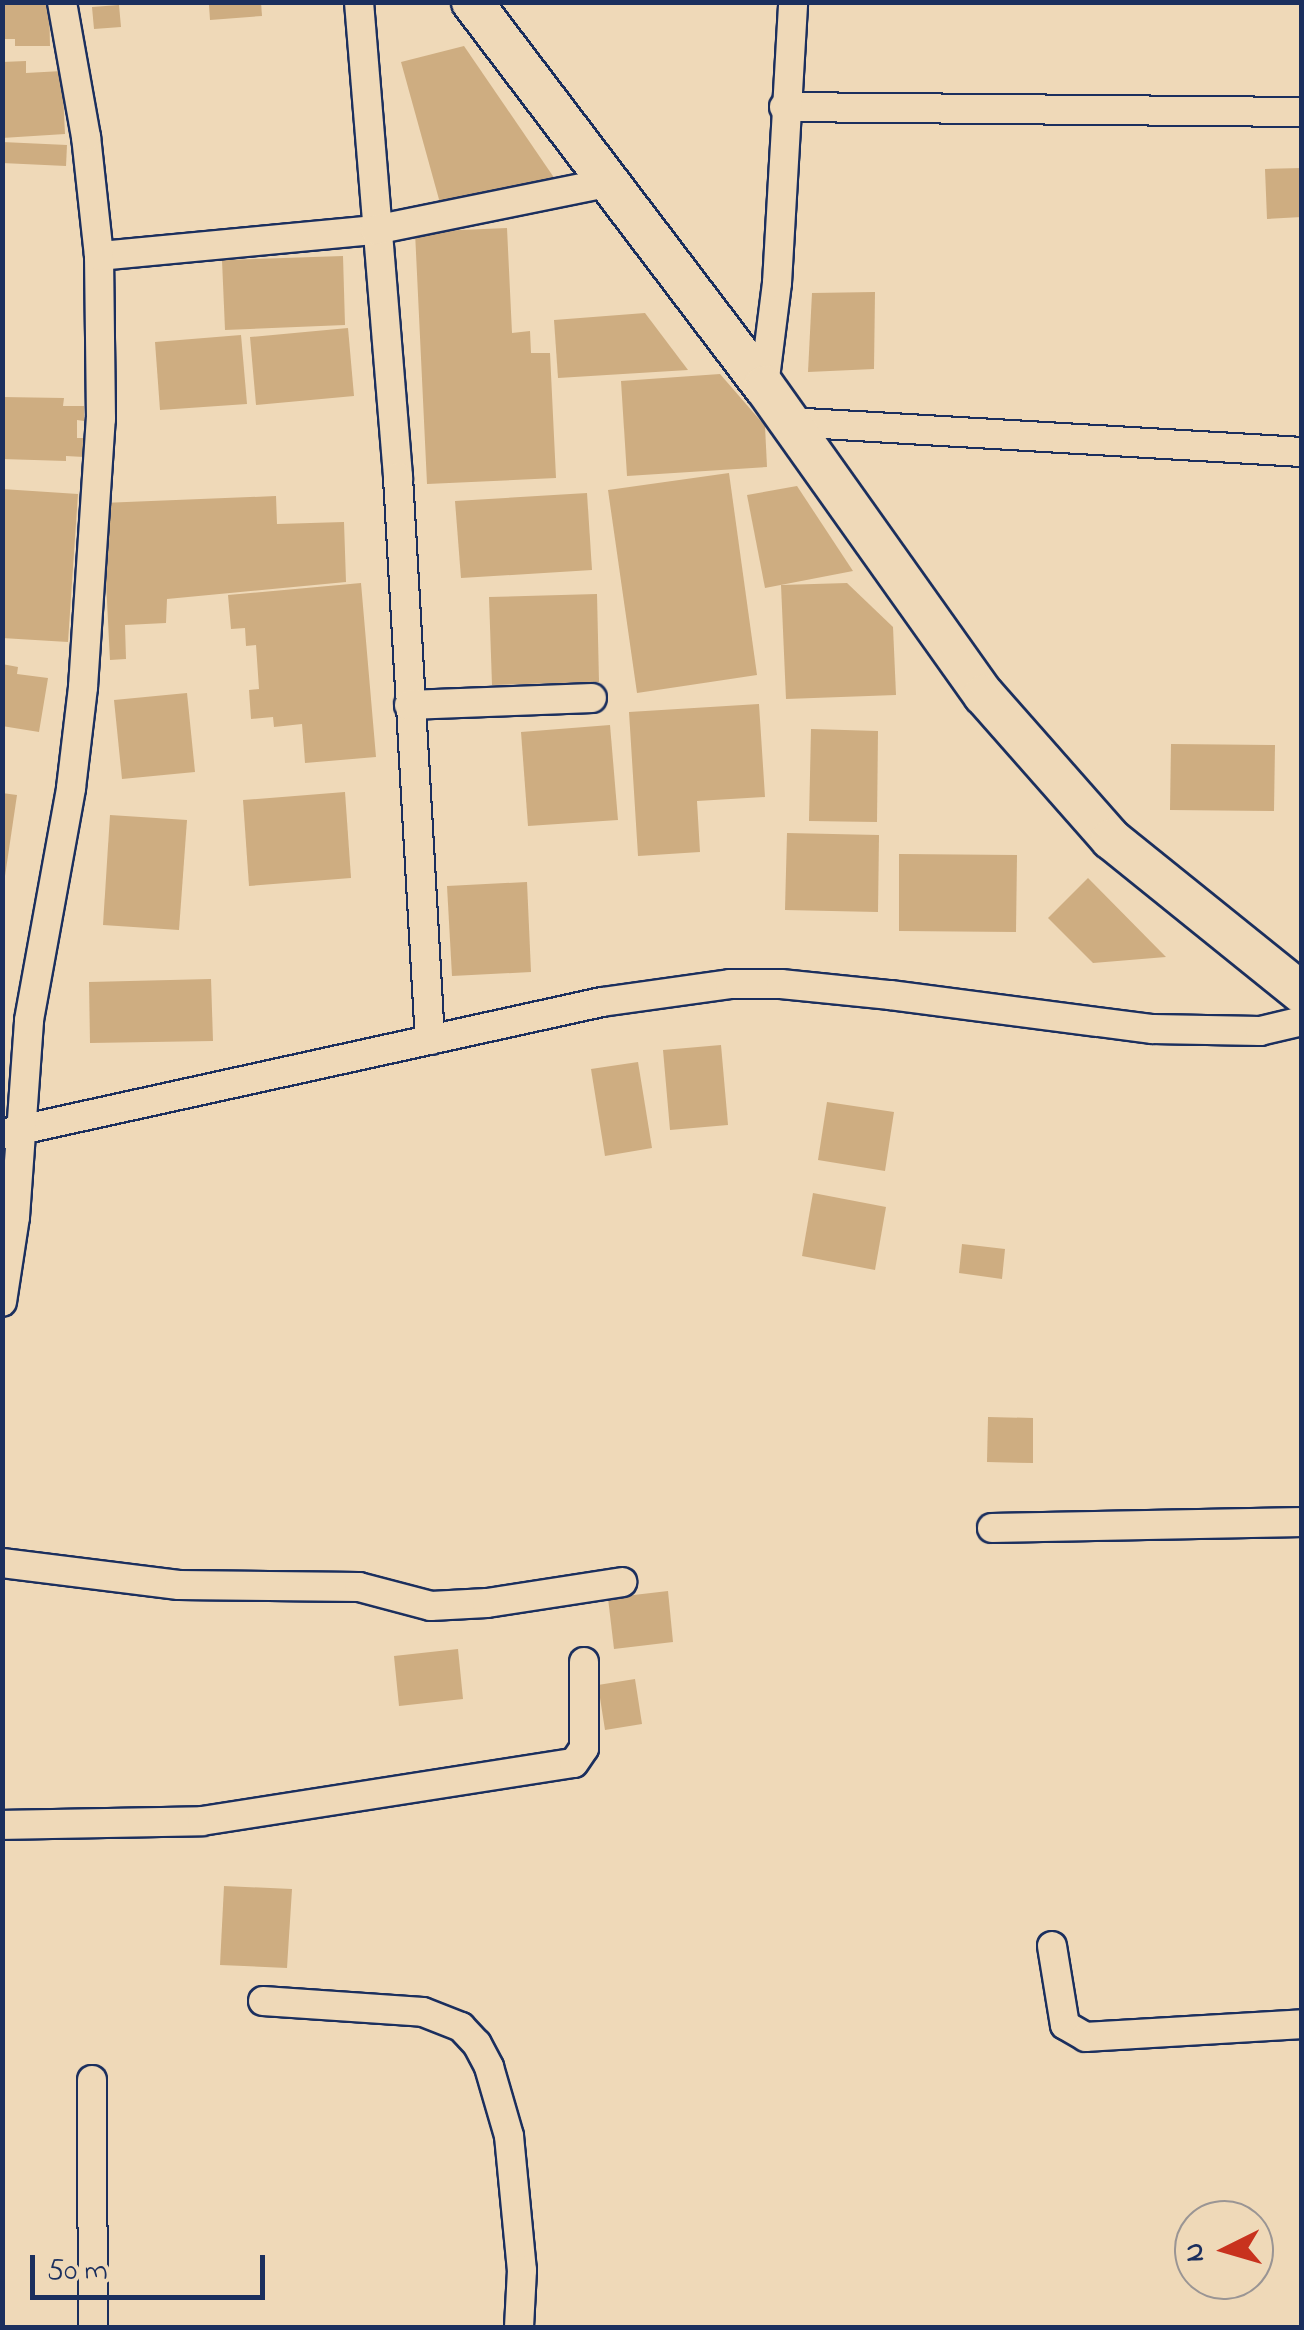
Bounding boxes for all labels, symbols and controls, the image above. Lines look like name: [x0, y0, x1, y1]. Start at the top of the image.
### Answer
north arrow: [1174, 2200, 1274, 2300]
scale bar: [35, 2235, 270, 2297]
text: N: [1174, 2241, 1217, 2264]
text: 50 m: [47, 2250, 108, 2294]

